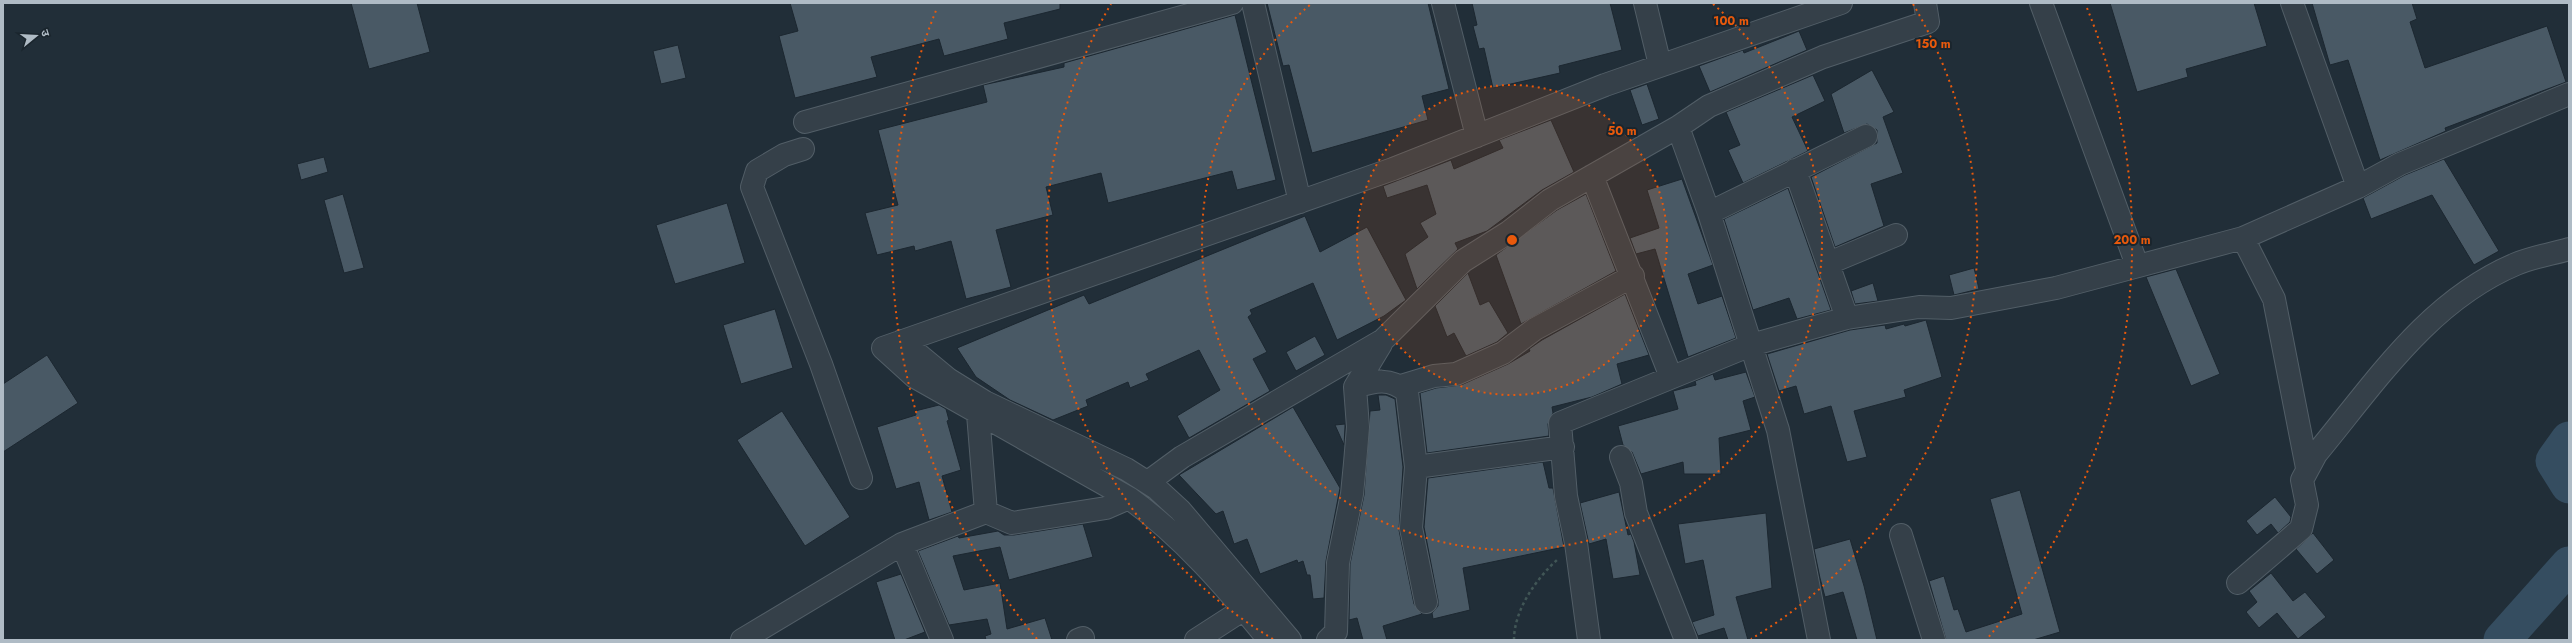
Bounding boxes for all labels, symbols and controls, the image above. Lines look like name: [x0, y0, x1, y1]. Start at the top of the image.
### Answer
text: 100 m: [1713, 12, 1749, 30]
north arrow: [16, 16, 56, 56]
text: उ: [37, 27, 54, 39]
text: 150 m: [1915, 35, 1951, 53]
text: 50 m: [1607, 122, 1637, 140]
text: 200 m: [2113, 231, 2151, 249]
centre of rings: [1505, 233, 1519, 247]

